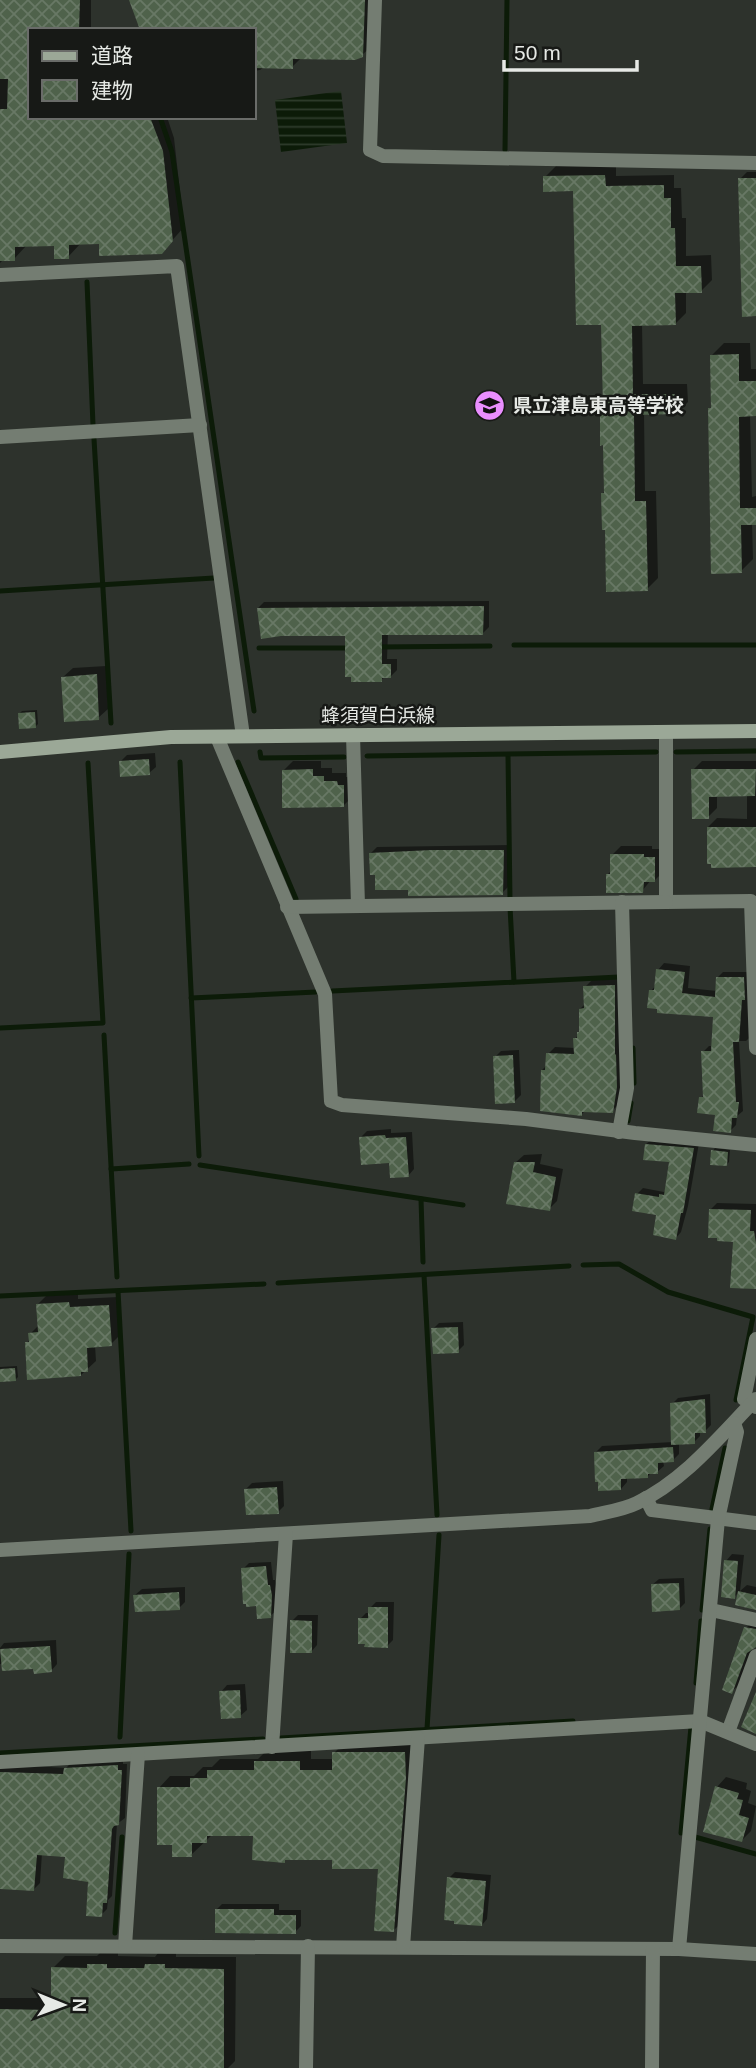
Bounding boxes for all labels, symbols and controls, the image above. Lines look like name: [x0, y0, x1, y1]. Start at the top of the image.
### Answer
legend: [28, 28, 256, 119]
scale bar: [504, 28, 637, 72]
text: 50 m: [514, 41, 561, 64]
text: 道路: [91, 44, 133, 67]
text: 建物: [91, 79, 133, 102]
school or university icon: 県立津島東高等学校: [473, 388, 507, 422]
place label: 県立津島東高等学校: [513, 395, 684, 416]
street label: 蜂須賀白浜線: [321, 705, 435, 726]
north arrow: [28, 1970, 98, 2040]
text: N: [69, 1998, 90, 2012]

